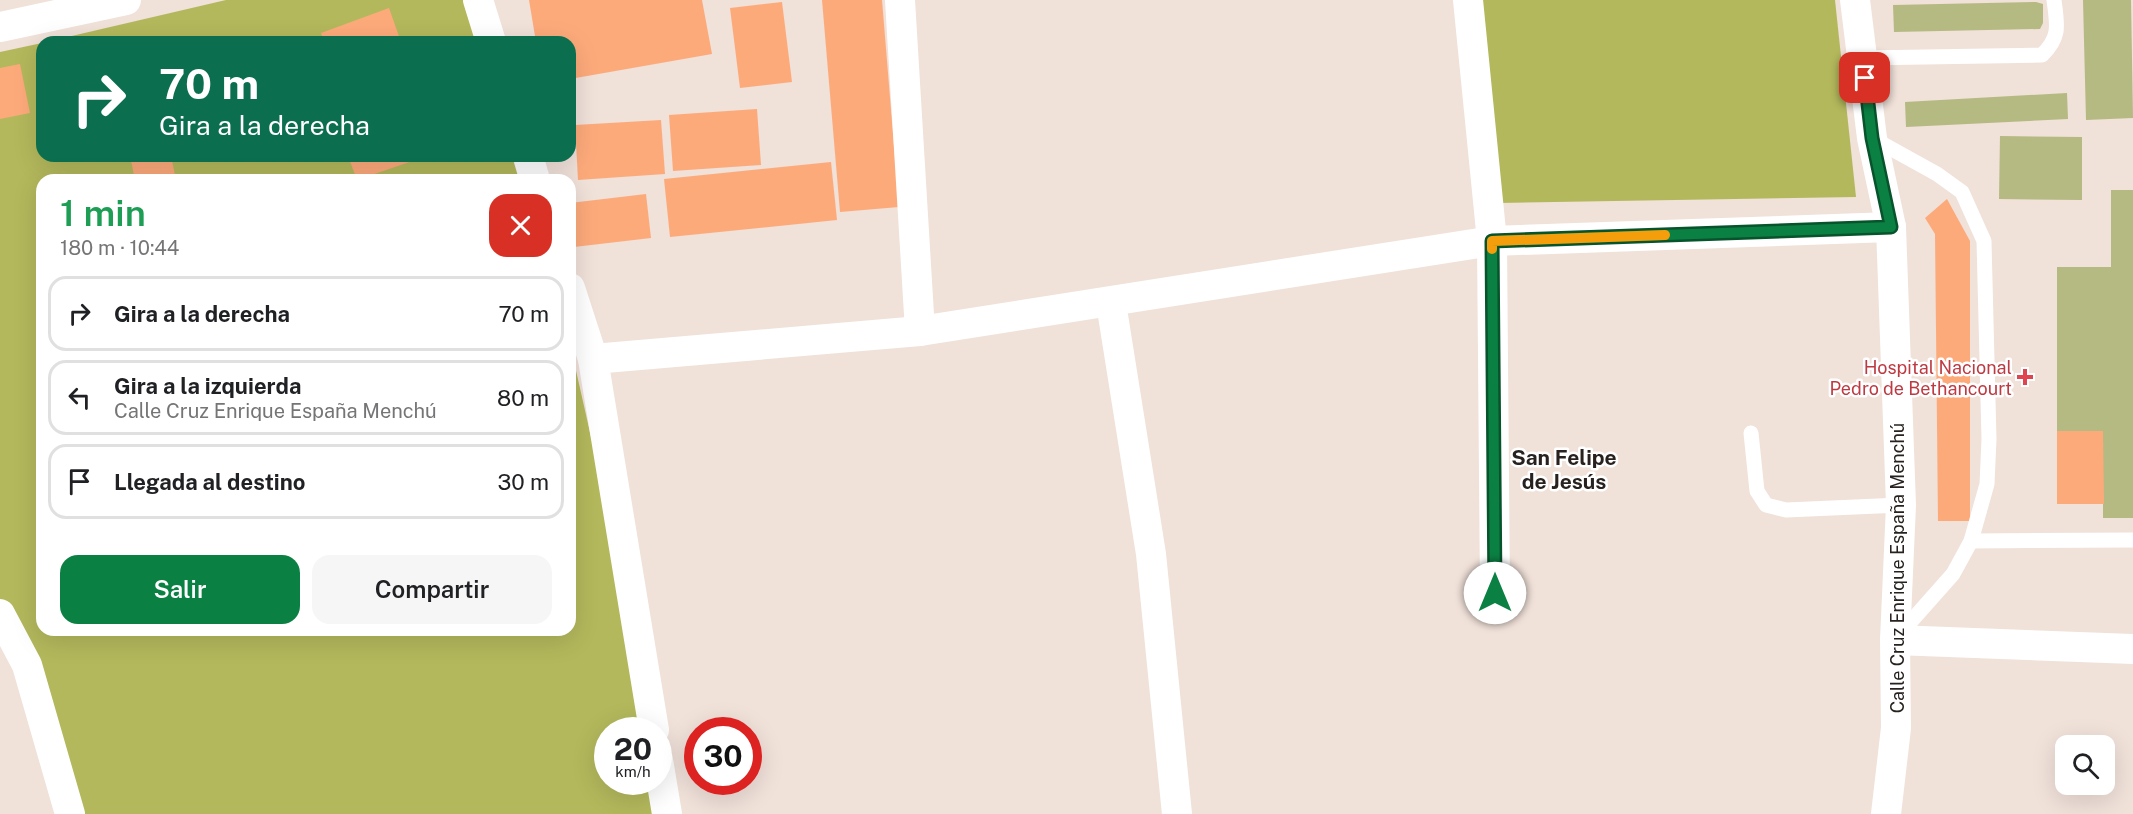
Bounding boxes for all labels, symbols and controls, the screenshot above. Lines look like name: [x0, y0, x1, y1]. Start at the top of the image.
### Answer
pin: [1839, 52, 1890, 103]
text: 70 m: [159, 59, 259, 108]
icon: right: [60, 60, 138, 138]
icon: arrive: [1848, 61, 1881, 94]
text: Gira a la derecha: [159, 109, 370, 141]
text: 1 min: [60, 192, 146, 234]
button: close: [489, 194, 552, 257]
text: 180 m · 10:44: [60, 236, 179, 260]
icon: right: [63, 297, 96, 330]
text: Gira a la derecha: [114, 301, 290, 327]
text: 70 m: [498, 301, 549, 327]
place label: Hospital Nacional Pedro de Bethancourt: [1830, 357, 2012, 399]
marker: Hospital Nacional Pedro de Bethancourt: [2016, 368, 2034, 386]
text: Gira a la izquierda: [114, 373, 301, 399]
icon: left: [63, 381, 96, 414]
text: 80 m: [497, 385, 549, 411]
text: Calle Cruz Enrique España Menchú: [114, 399, 437, 423]
street label: Calle Cruz Enrique España Menchú: [1887, 423, 1908, 713]
district label: San Felipe de Jesús: [1511, 445, 1617, 494]
icon: arrive: [63, 465, 96, 498]
text: Llegada al destino: [114, 469, 305, 495]
text: 30 m: [497, 469, 549, 495]
button: Salir: [60, 555, 300, 624]
button: Compartir: [312, 555, 552, 624]
position arrow: [1463, 561, 1527, 625]
speed limit sign: 30: [684, 717, 762, 795]
text: 20: [614, 731, 652, 767]
map controls: [2055, 735, 2115, 795]
button: search: [2055, 735, 2115, 795]
text: km/h: [615, 763, 651, 780]

